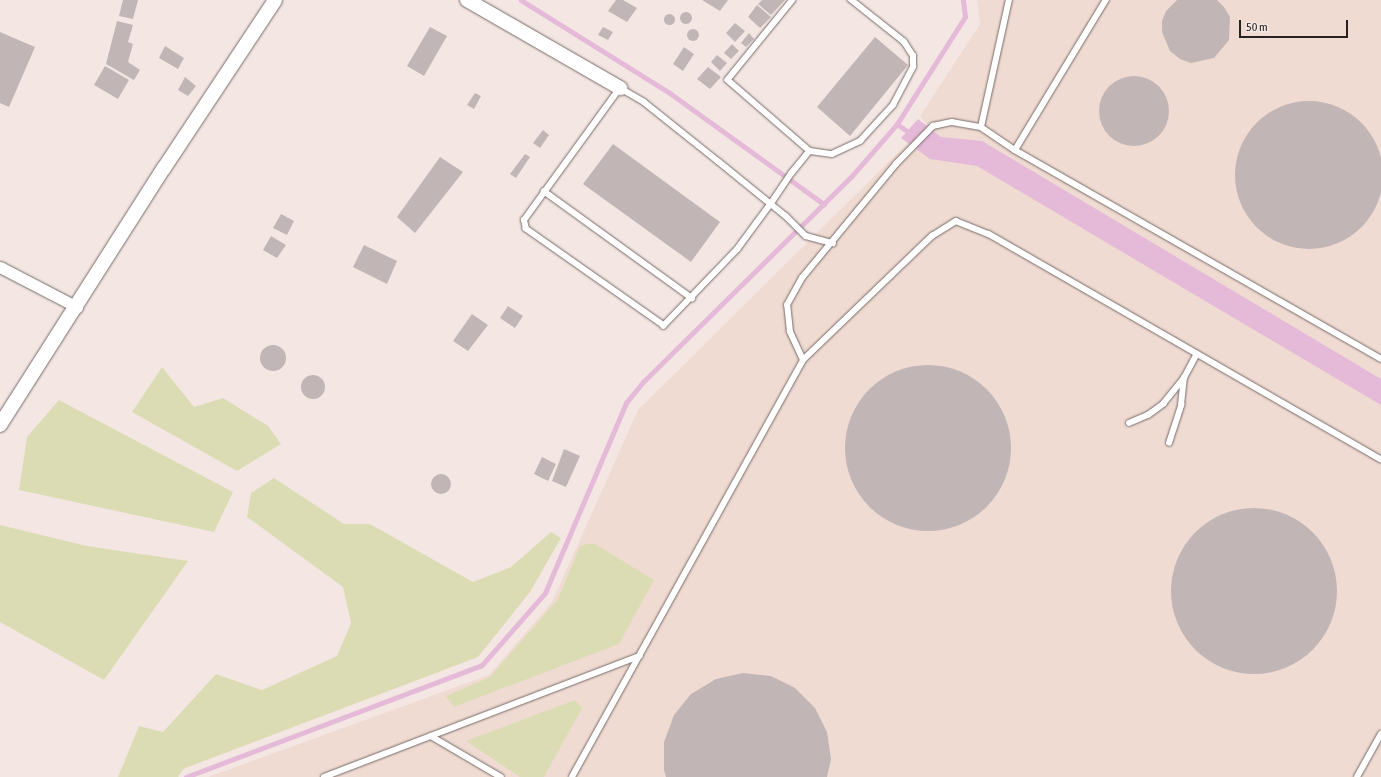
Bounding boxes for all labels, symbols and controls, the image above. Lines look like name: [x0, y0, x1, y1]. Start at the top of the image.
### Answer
scale bar: [1241, 12, 1350, 38]
text: 50 m: [1246, 20, 1268, 34]

